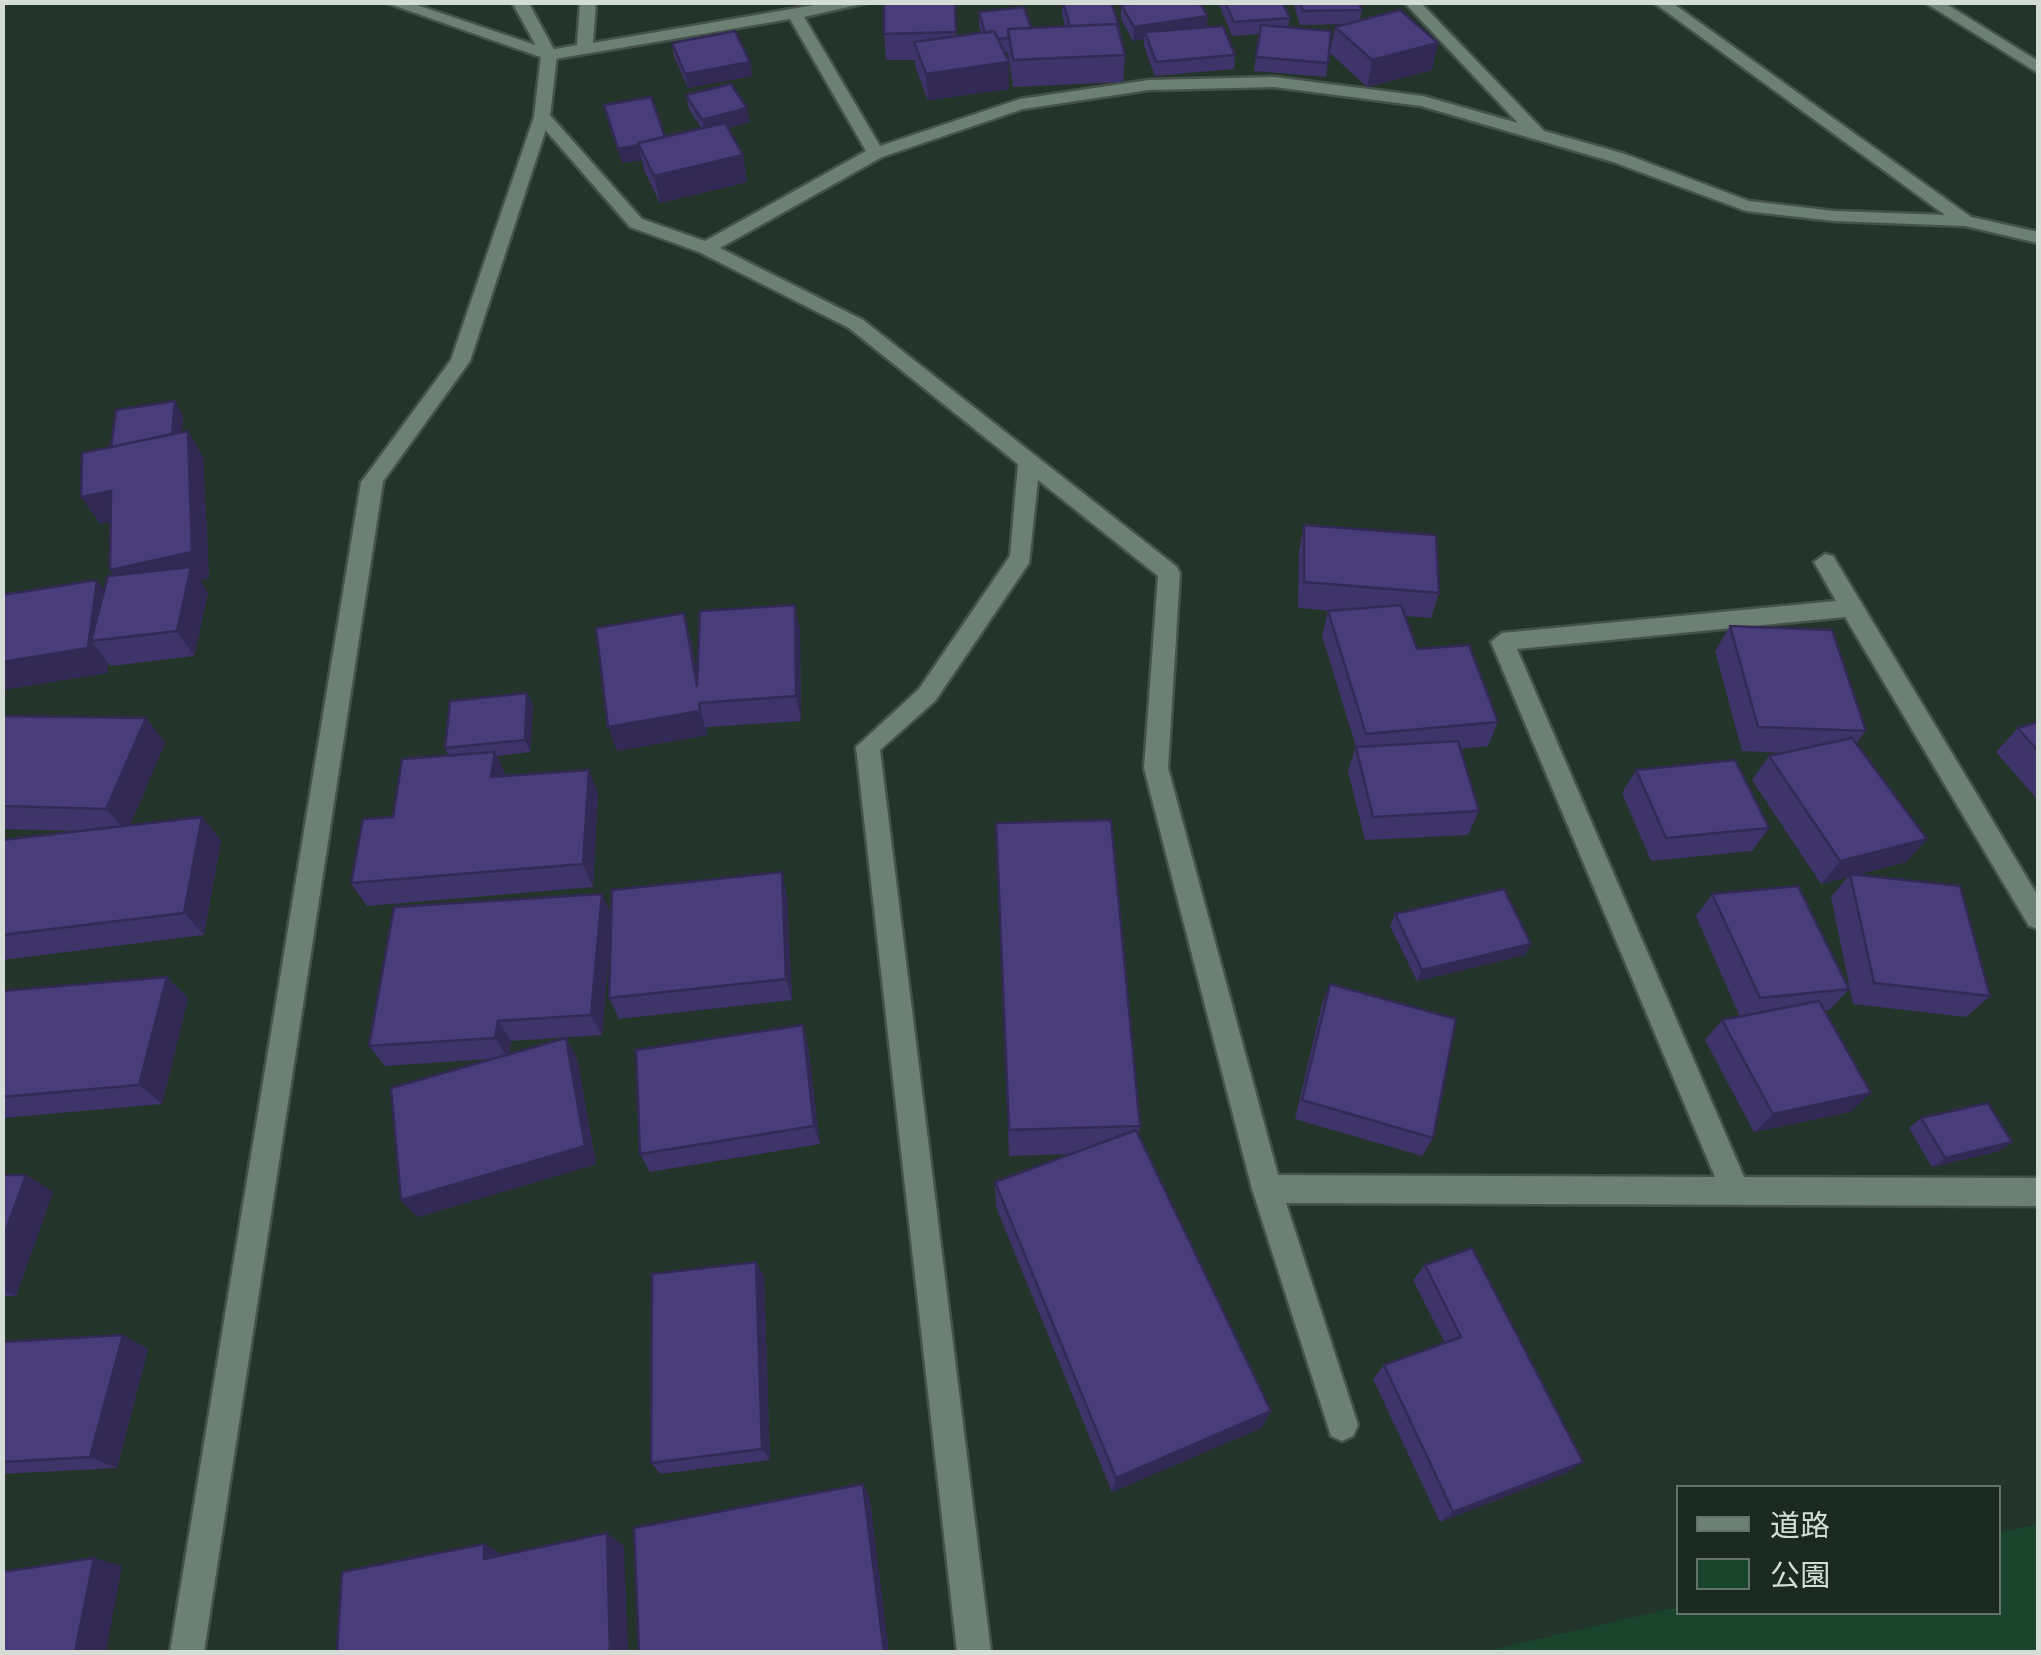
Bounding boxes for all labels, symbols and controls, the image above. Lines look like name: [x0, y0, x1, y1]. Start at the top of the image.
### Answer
legend: [1676, 1485, 2001, 1615]
text: 道路: [1770, 1505, 1830, 1548]
text: 公園: [1770, 1555, 1830, 1598]

